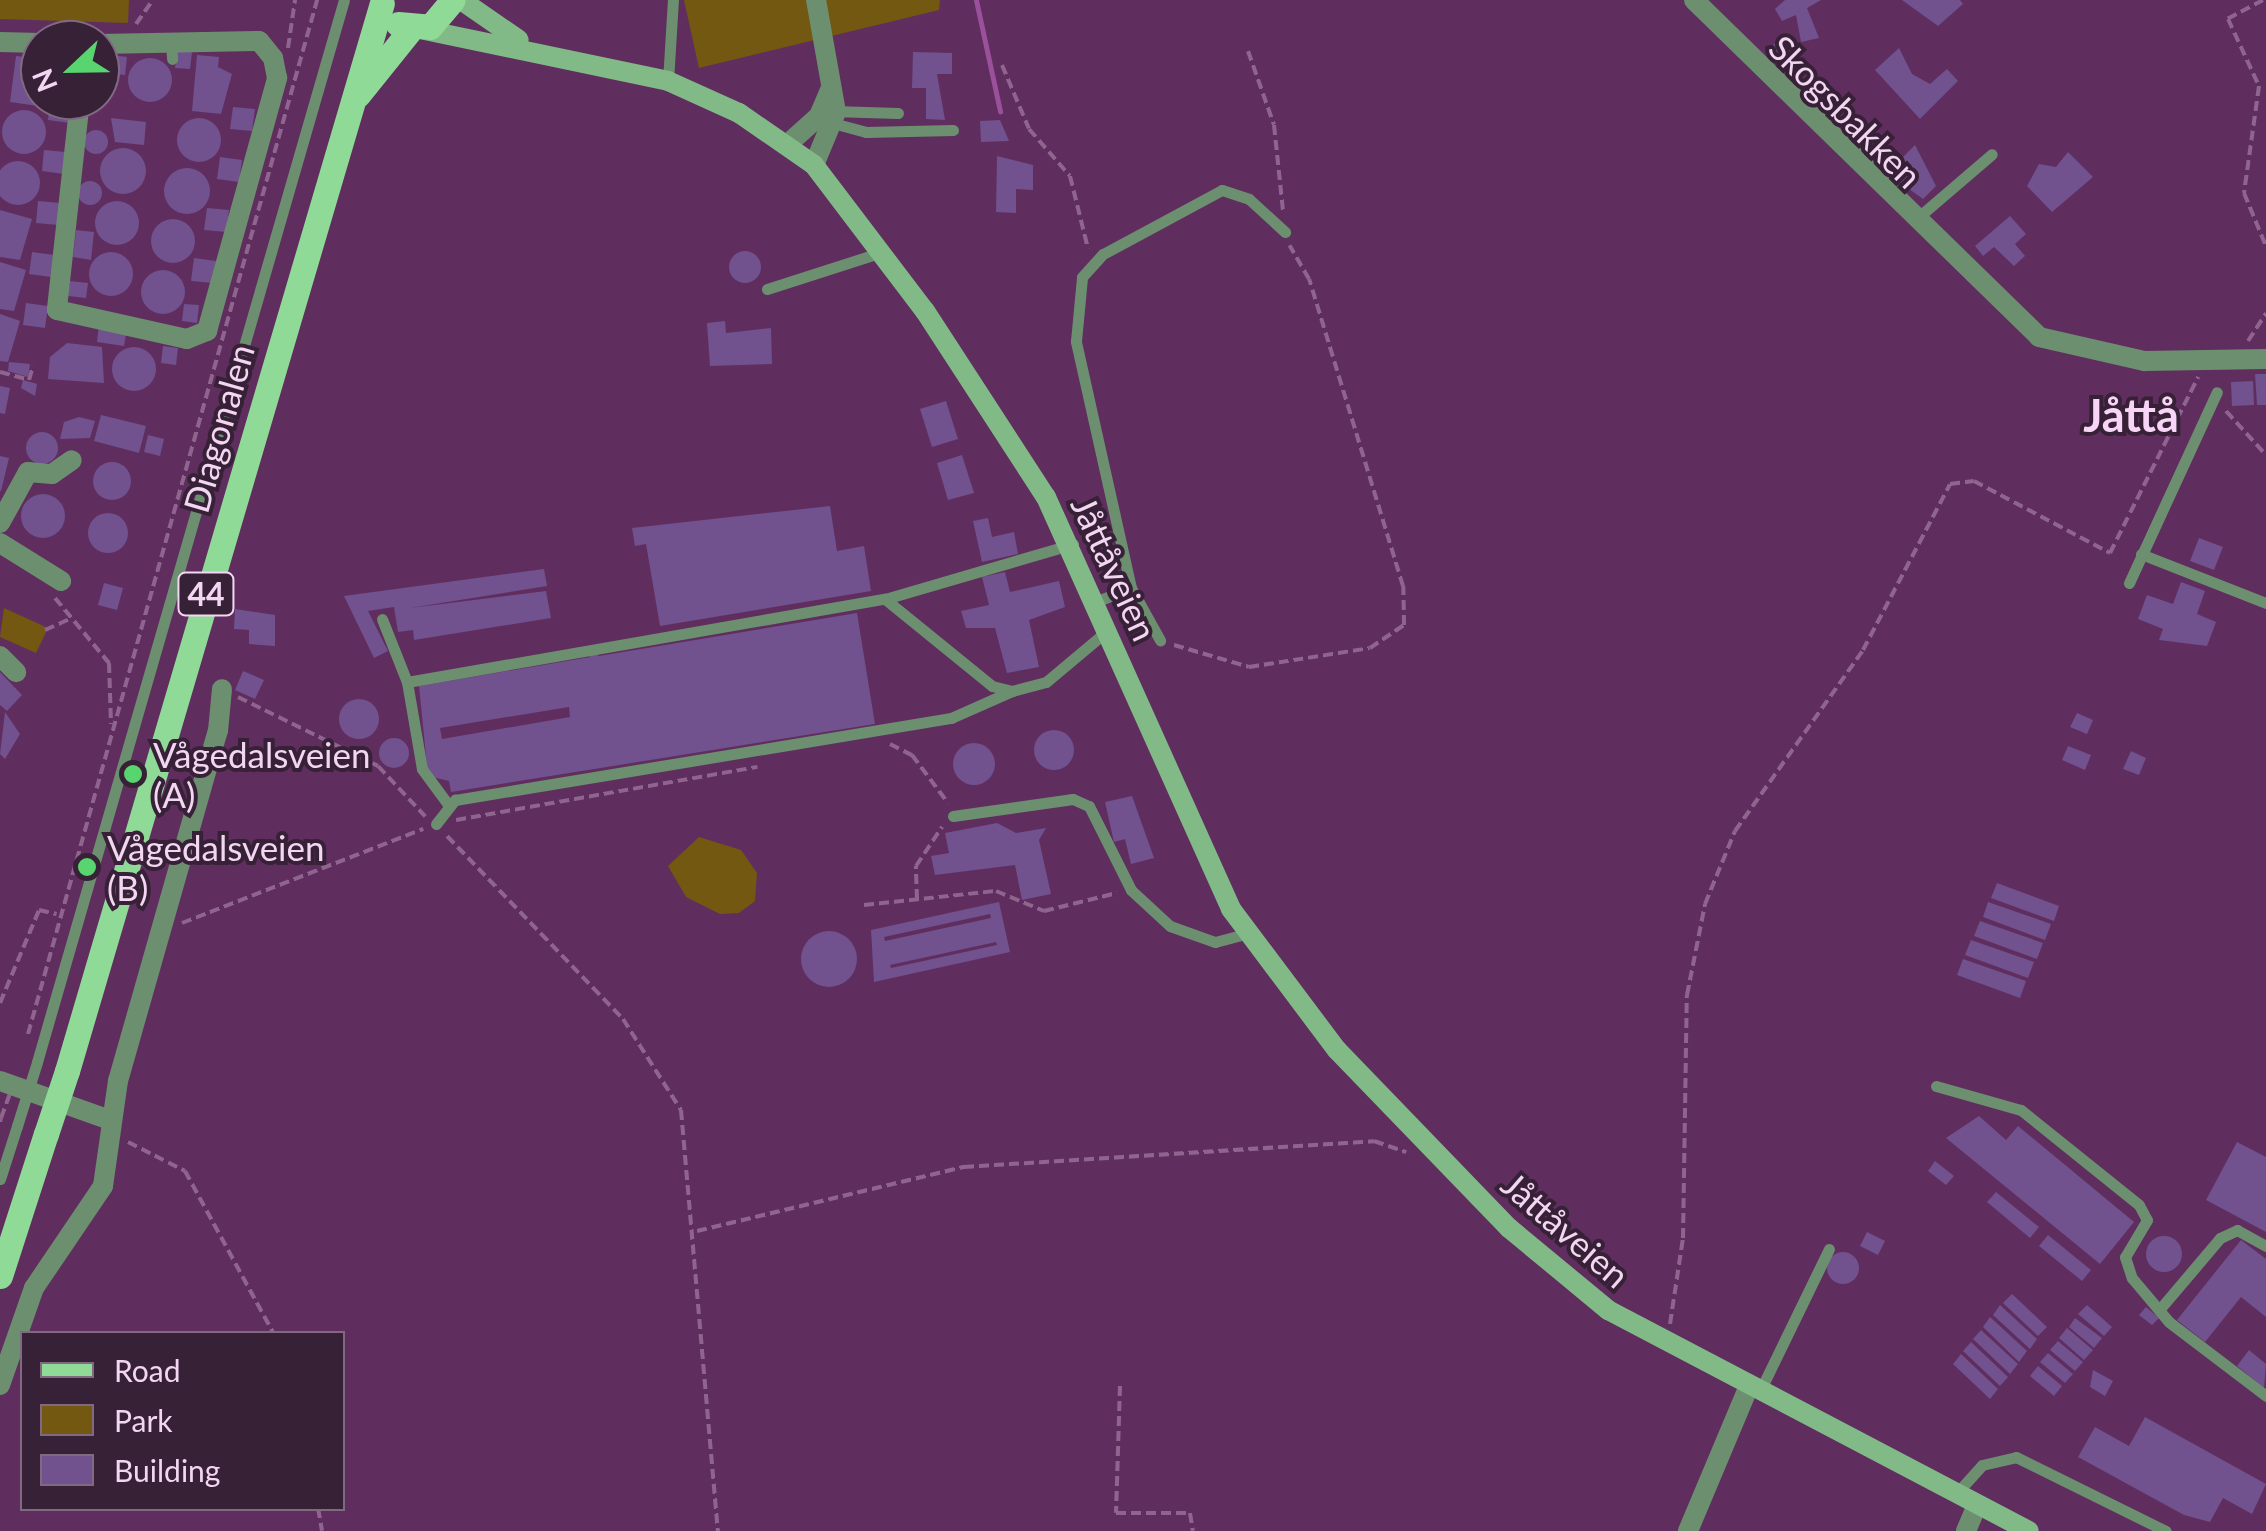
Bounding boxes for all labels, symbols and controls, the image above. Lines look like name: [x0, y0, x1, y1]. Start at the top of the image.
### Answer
north arrow: [20, 20, 120, 120]
street label: Skogsbakken: [1761, 26, 1931, 196]
text: N: [24, 64, 64, 97]
street label: Diagonalen: [174, 339, 262, 517]
district label: Jåttå: [2083, 389, 2179, 443]
street label: Jåttåveien: [1063, 489, 1167, 647]
road number: 44: [176, 567, 236, 621]
place label: Vågedalsveien (A): [153, 733, 371, 815]
marker: Vågedalsveien (A): [122, 763, 144, 785]
place label: Vågedalsveien (B): [107, 826, 325, 908]
marker: Vågedalsveien (B): [76, 856, 98, 878]
street label: Jåttåveien: [1494, 1162, 1638, 1296]
legend: [20, 1331, 345, 1511]
text: Road: [114, 1352, 181, 1388]
text: Park: [114, 1402, 173, 1438]
text: Building: [114, 1452, 220, 1488]

